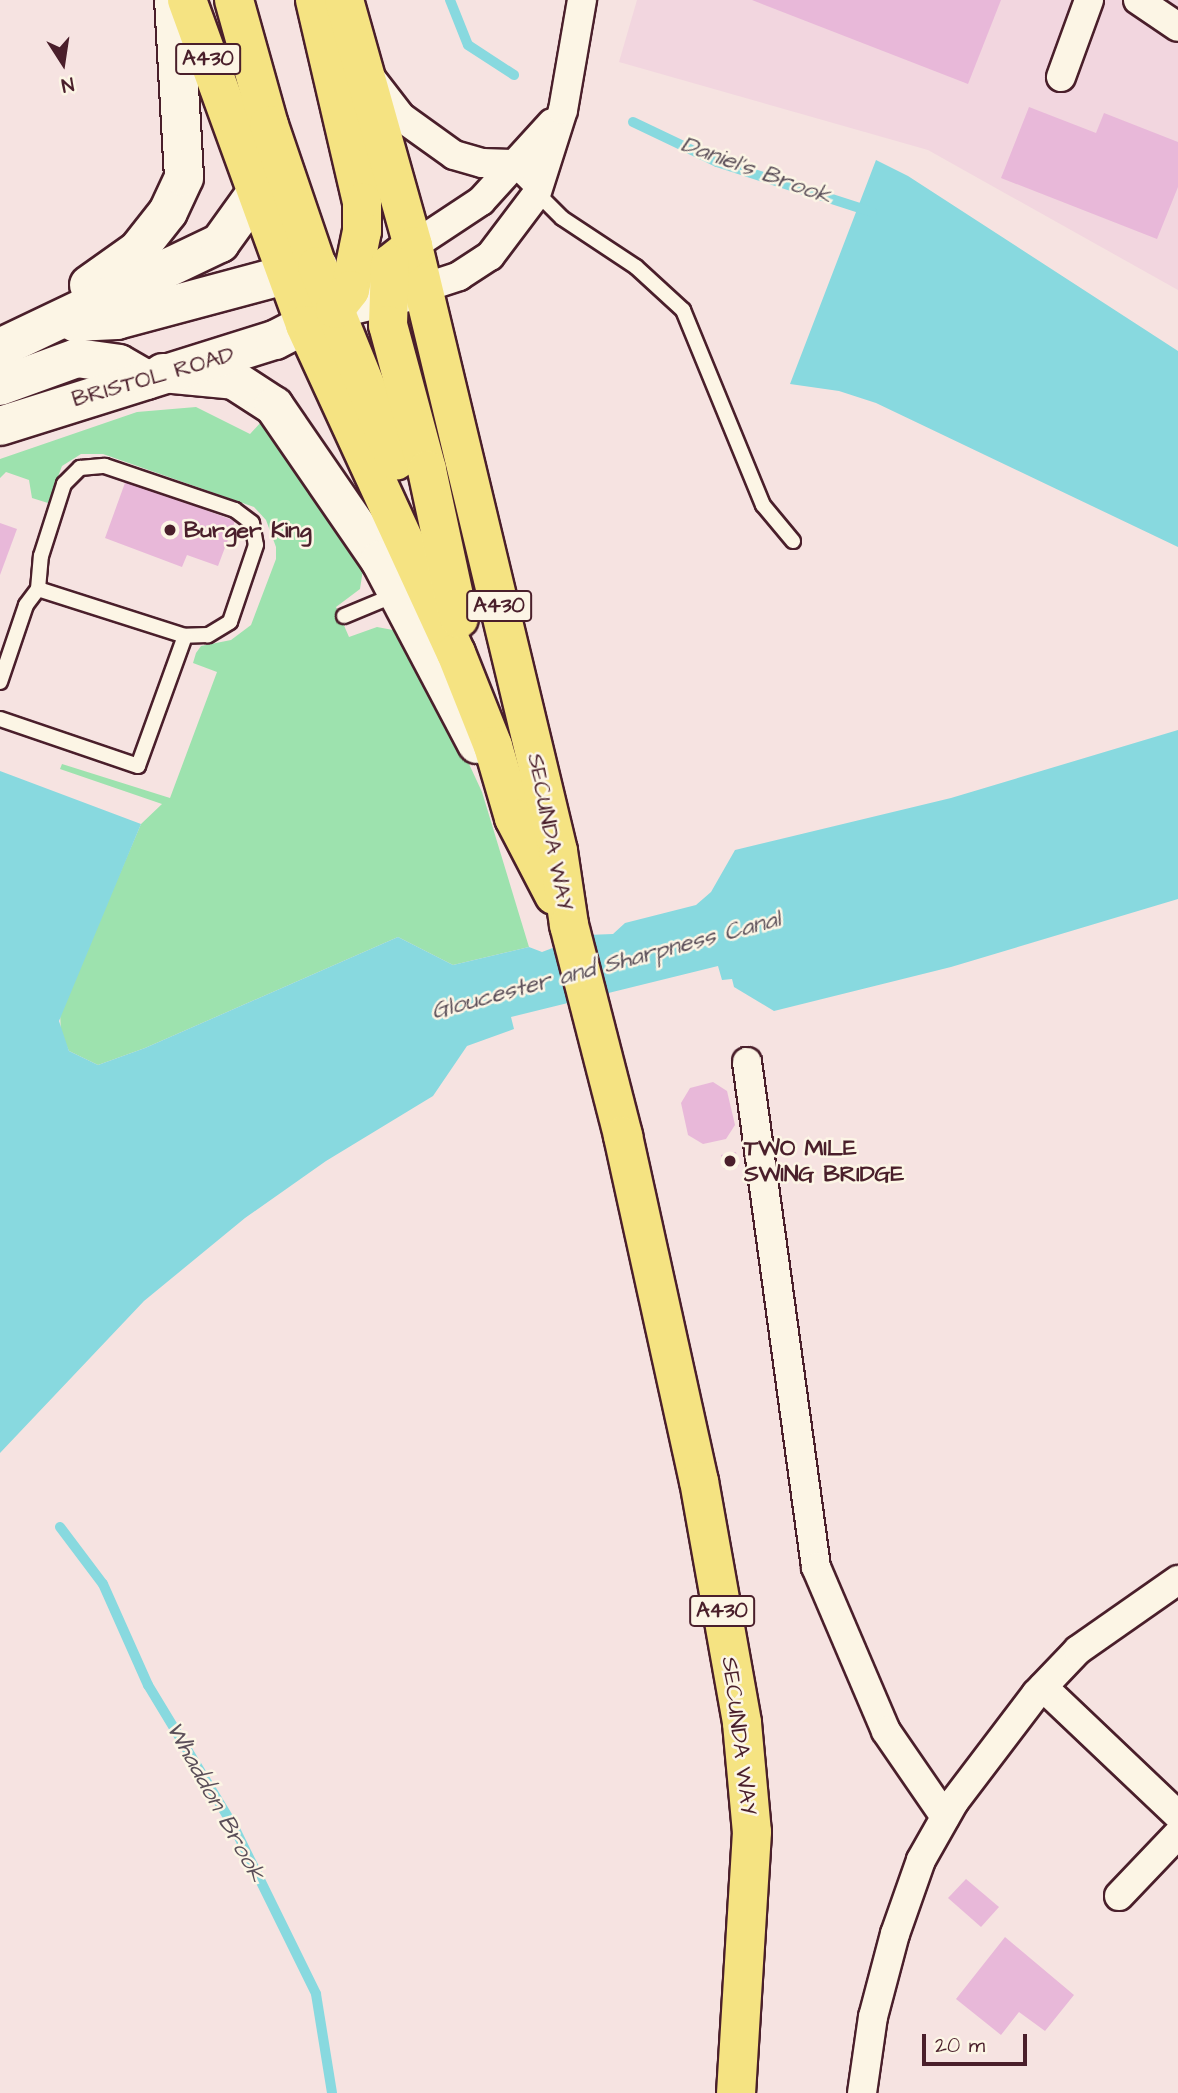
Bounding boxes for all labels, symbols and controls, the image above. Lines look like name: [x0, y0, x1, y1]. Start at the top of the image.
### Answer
north arrow: [28, 28, 98, 98]
road number: A430: [175, 42, 241, 76]
text: N: [59, 70, 76, 98]
water label: Daniel's Brook: [677, 130, 835, 212]
street label: BRISTOL ROAD: [69, 341, 237, 413]
place label: Burger King: [184, 516, 312, 544]
marker: Burger King: [162, 522, 178, 538]
road number: A430: [466, 588, 532, 624]
street label: SECUNDA WAY: [521, 751, 579, 913]
water label: Gloucester and Sharpness Canal: [428, 906, 784, 1026]
place label: TWO MILE SWING BRIDGE: [744, 1134, 904, 1188]
marker: TWO MILE SWING BRIDGE: [722, 1153, 738, 1169]
road number: A430: [689, 1594, 755, 1628]
street label: SECUNDA WAY: [716, 1655, 762, 1817]
water label: Whaddon Brook: [159, 1717, 271, 1887]
scale bar: [926, 2020, 1031, 2064]
text: 20 m: [935, 2031, 985, 2060]

